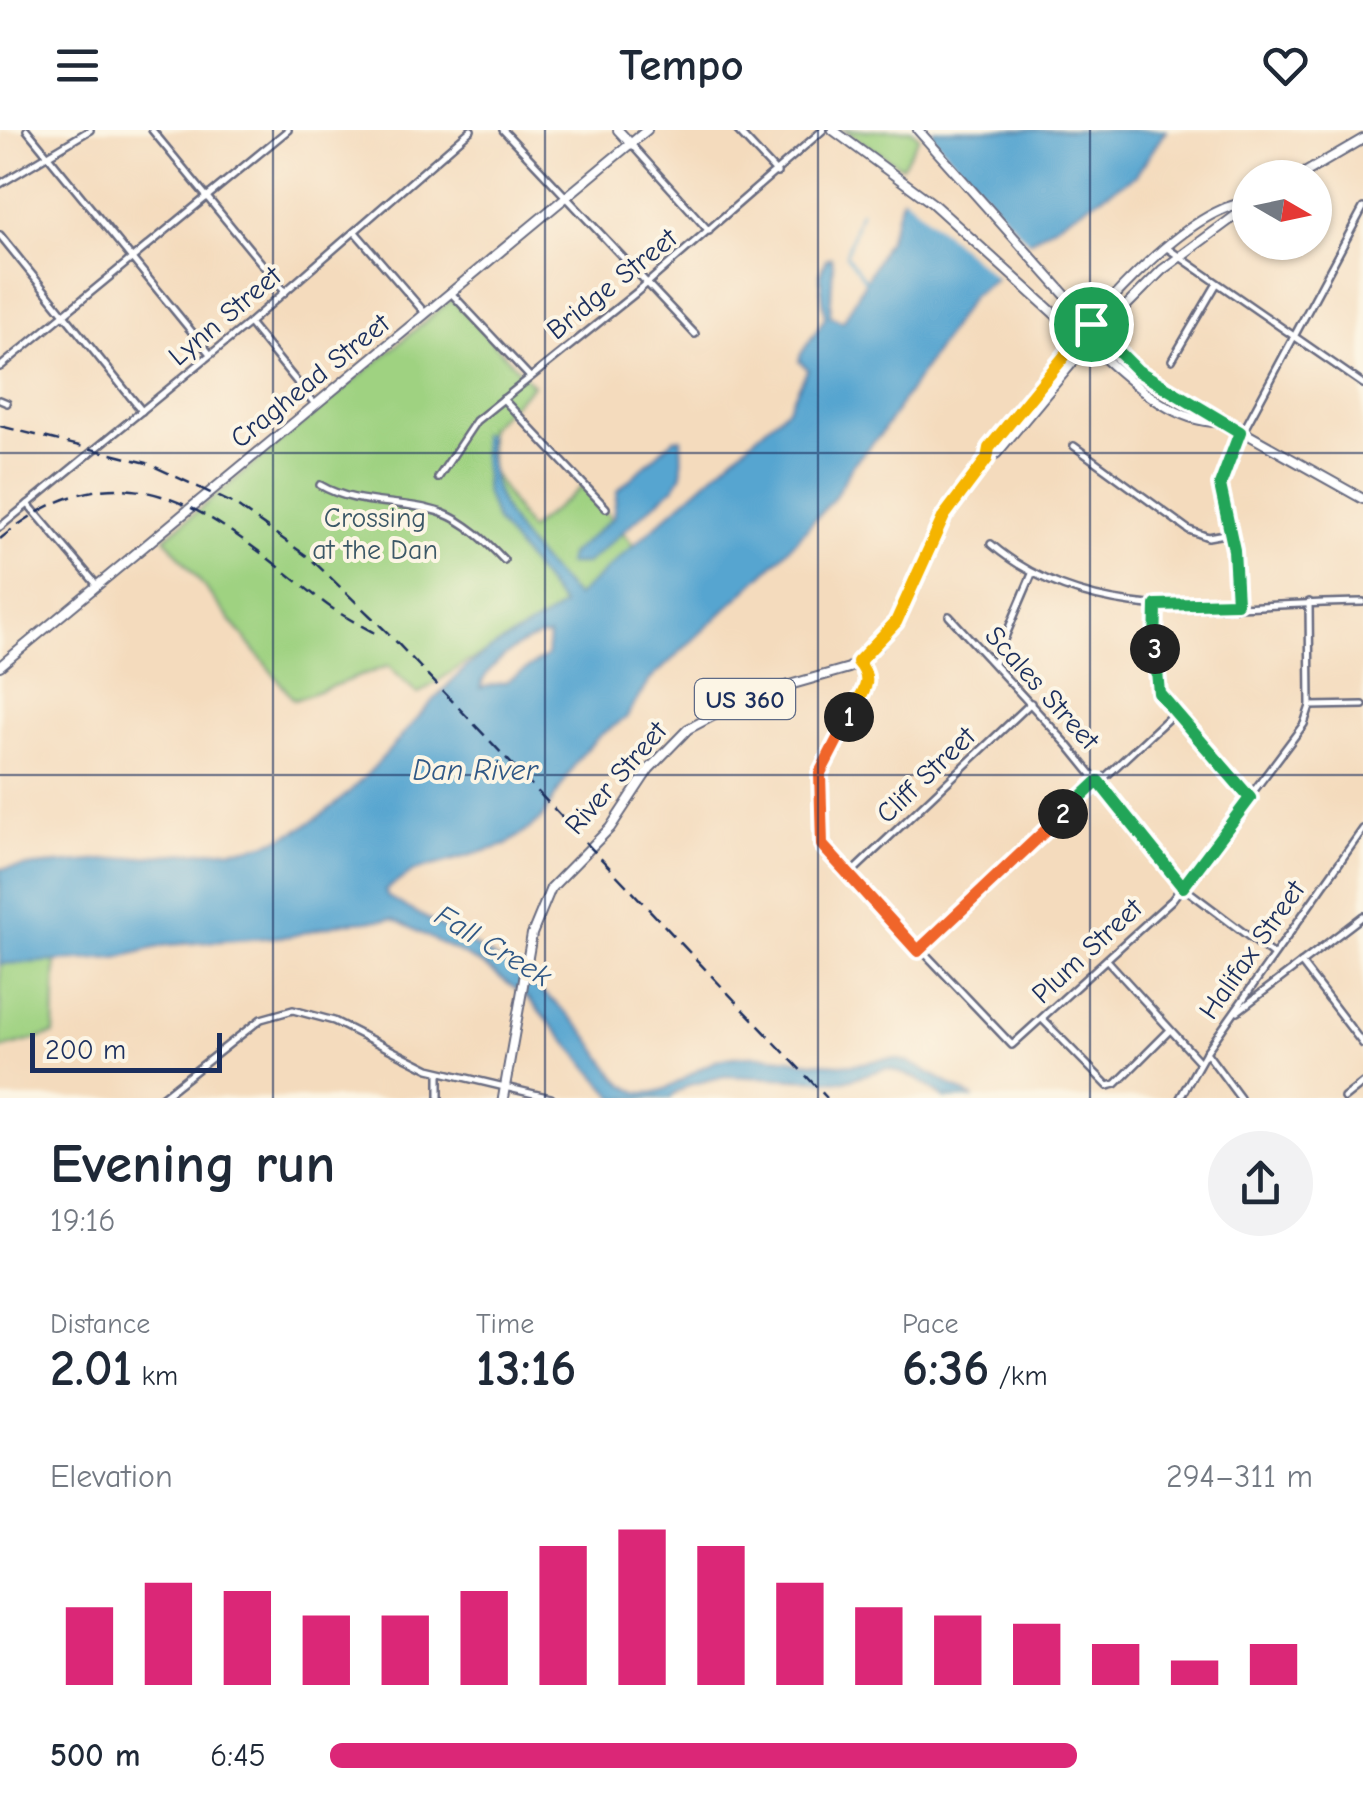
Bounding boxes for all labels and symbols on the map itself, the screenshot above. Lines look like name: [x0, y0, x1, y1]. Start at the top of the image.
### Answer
north arrow: [1232, 160, 1332, 260]
street label: Bridge Street: [541, 221, 684, 346]
street label: Lynn Street: [162, 259, 288, 372]
pin: [1049, 282, 1134, 367]
street label: Craghead Street: [224, 307, 397, 455]
park label: Crossing at the Dan: [312, 502, 438, 566]
street label: Scales Street: [978, 620, 1106, 757]
pin: 3: [1130, 624, 1180, 674]
road number: US 360: [695, 679, 795, 719]
pin: 1: [824, 692, 874, 742]
street label: River Street: [558, 714, 674, 841]
street label: Cliff Street: [870, 719, 983, 830]
water label: Dan River: [412, 753, 539, 788]
pin: 2: [1038, 789, 1088, 839]
street label: Halifax Street: [1193, 874, 1312, 1025]
street label: Plum Street: [1025, 891, 1149, 1010]
water label: Fall Creek: [428, 898, 558, 995]
scale bar: [30, 1028, 222, 1073]

